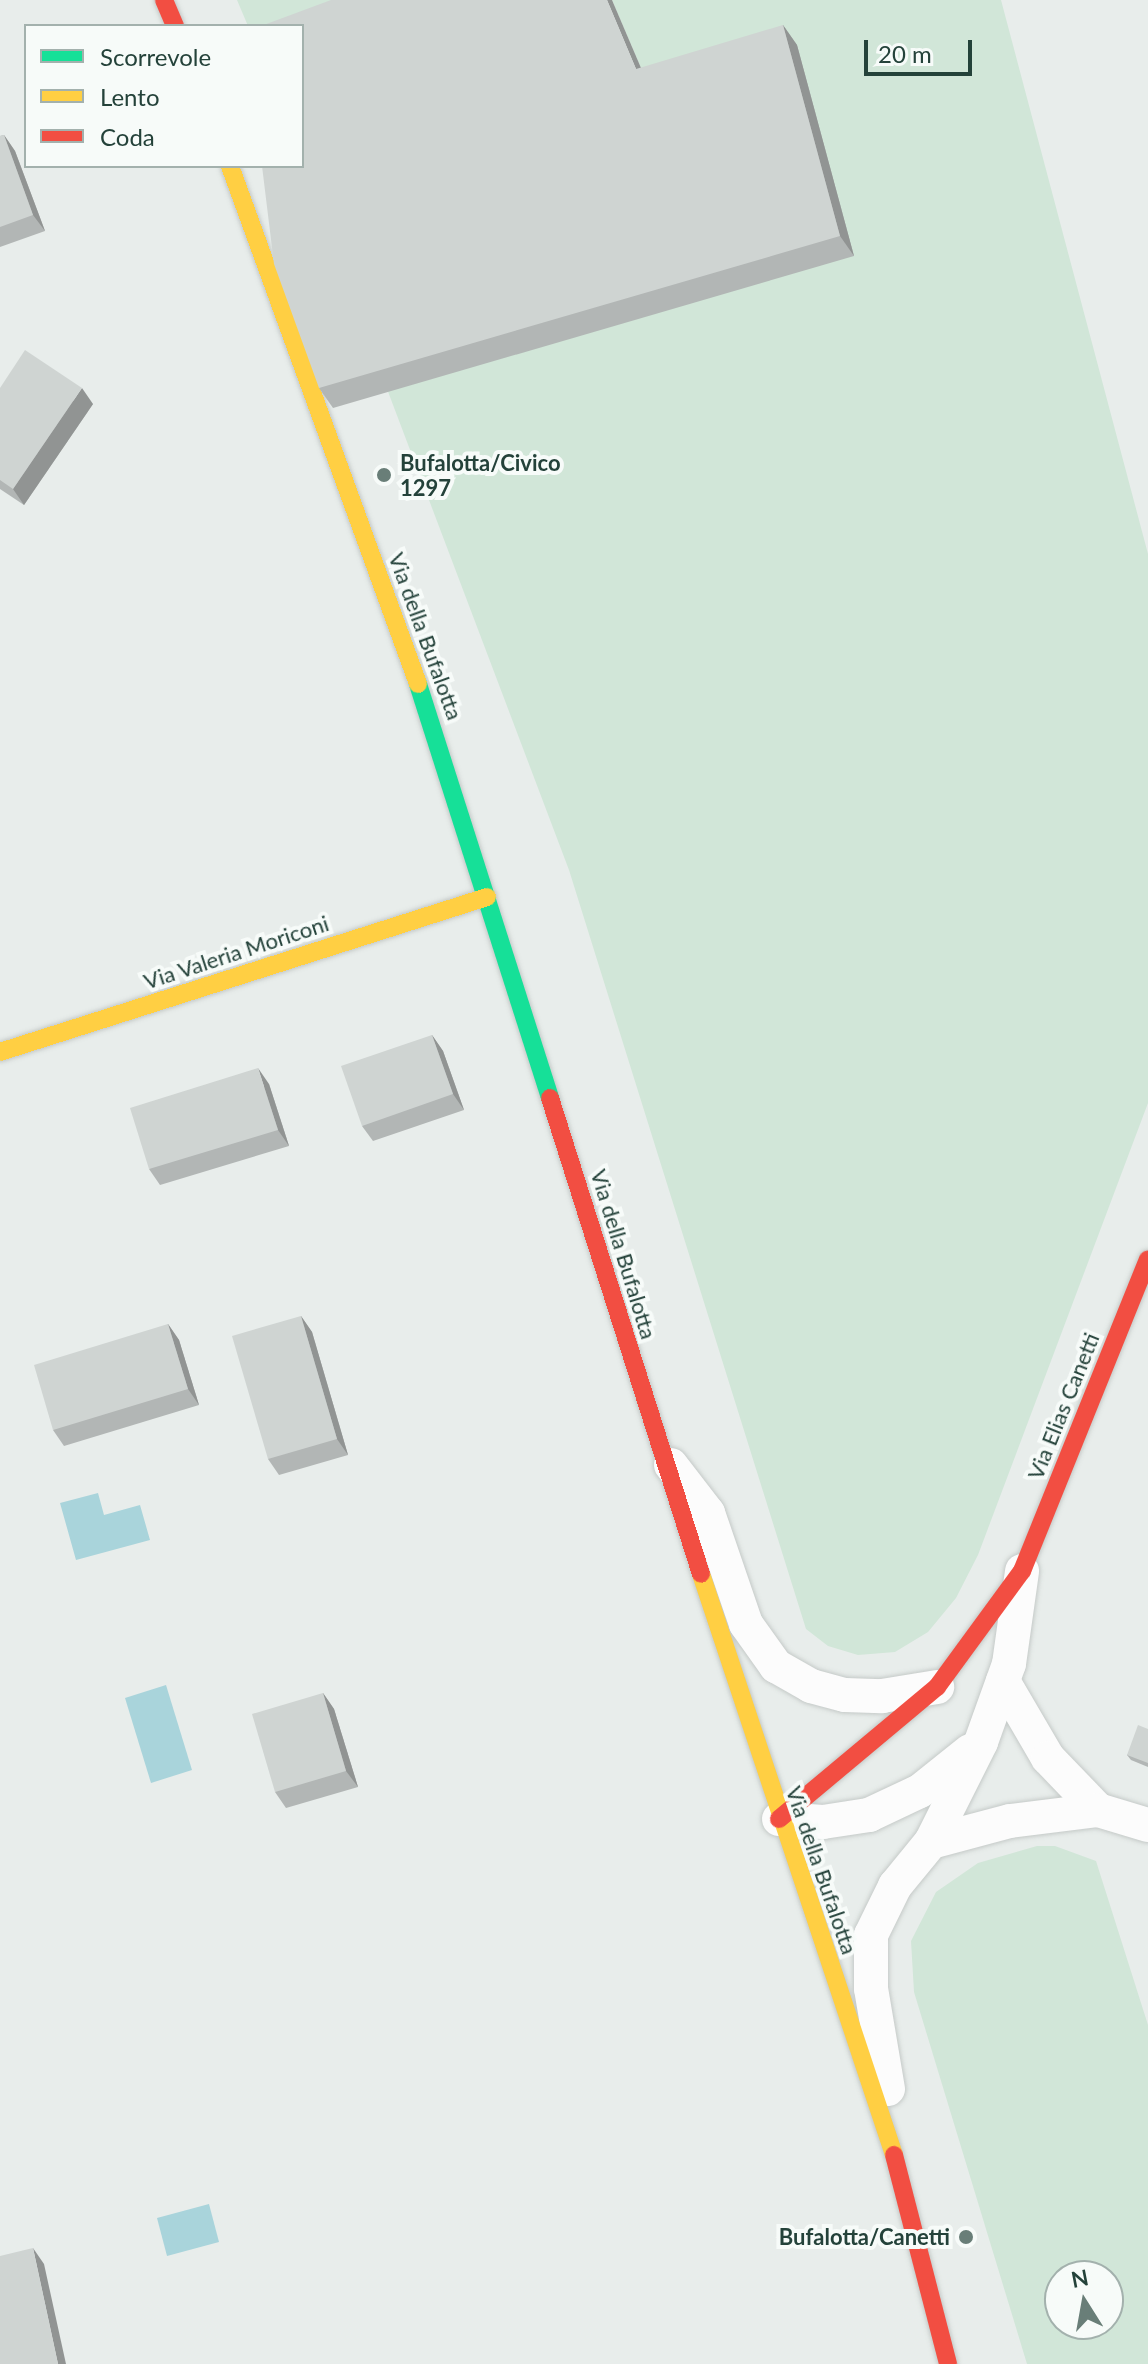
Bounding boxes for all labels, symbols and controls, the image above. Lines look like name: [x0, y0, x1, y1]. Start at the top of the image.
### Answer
legend: [24, 24, 304, 168]
scale bar: [868, 24, 976, 74]
text: 20 m: [878, 39, 932, 68]
text: Scorrevole: [100, 42, 211, 71]
text: Lento: [100, 82, 160, 111]
text: Coda: [100, 122, 155, 151]
place label: Bufalotta/Civico 1297: [400, 449, 561, 500]
marker: Bufalotta/Civico 1297: [375, 466, 393, 484]
street label: Via della Bufalotta: [384, 549, 468, 723]
street label: Via Valeria Moriconi: [140, 910, 332, 994]
street label: Via della Bufalotta: [586, 1166, 662, 1342]
street label: Via Elias Canetti: [1022, 1329, 1104, 1483]
street label: Via della Bufalotta: [781, 1783, 863, 1957]
place label: Bufalotta/Canetti: [779, 2224, 950, 2250]
marker: Bufalotta/Canetti: [957, 2228, 975, 2246]
north arrow: [1044, 2260, 1124, 2340]
text: N: [1069, 2263, 1091, 2293]

